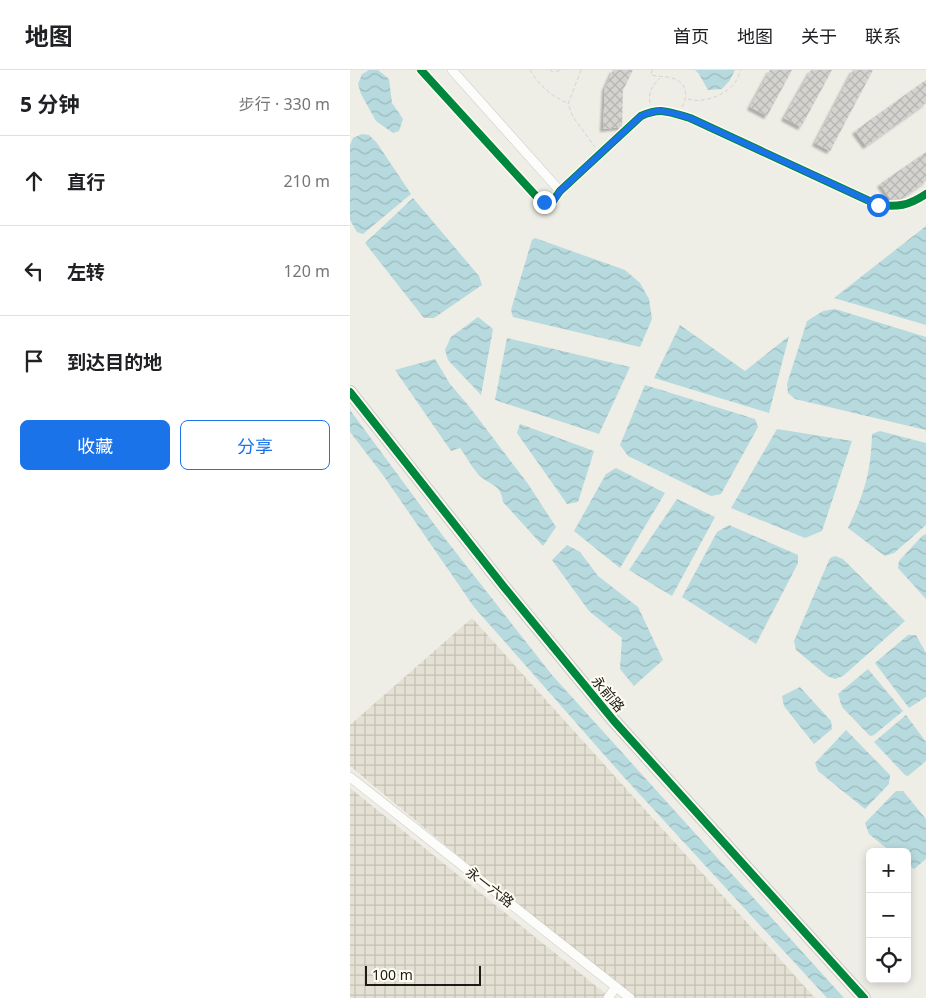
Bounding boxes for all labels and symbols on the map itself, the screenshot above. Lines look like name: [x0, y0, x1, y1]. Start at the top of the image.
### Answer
route end: [533, 191, 556, 214]
route start: [867, 194, 890, 217]
street label: 永前路: [588, 671, 629, 716]
street label: 永一六路: [462, 862, 518, 911]
scale bar: [365, 963, 481, 986]

